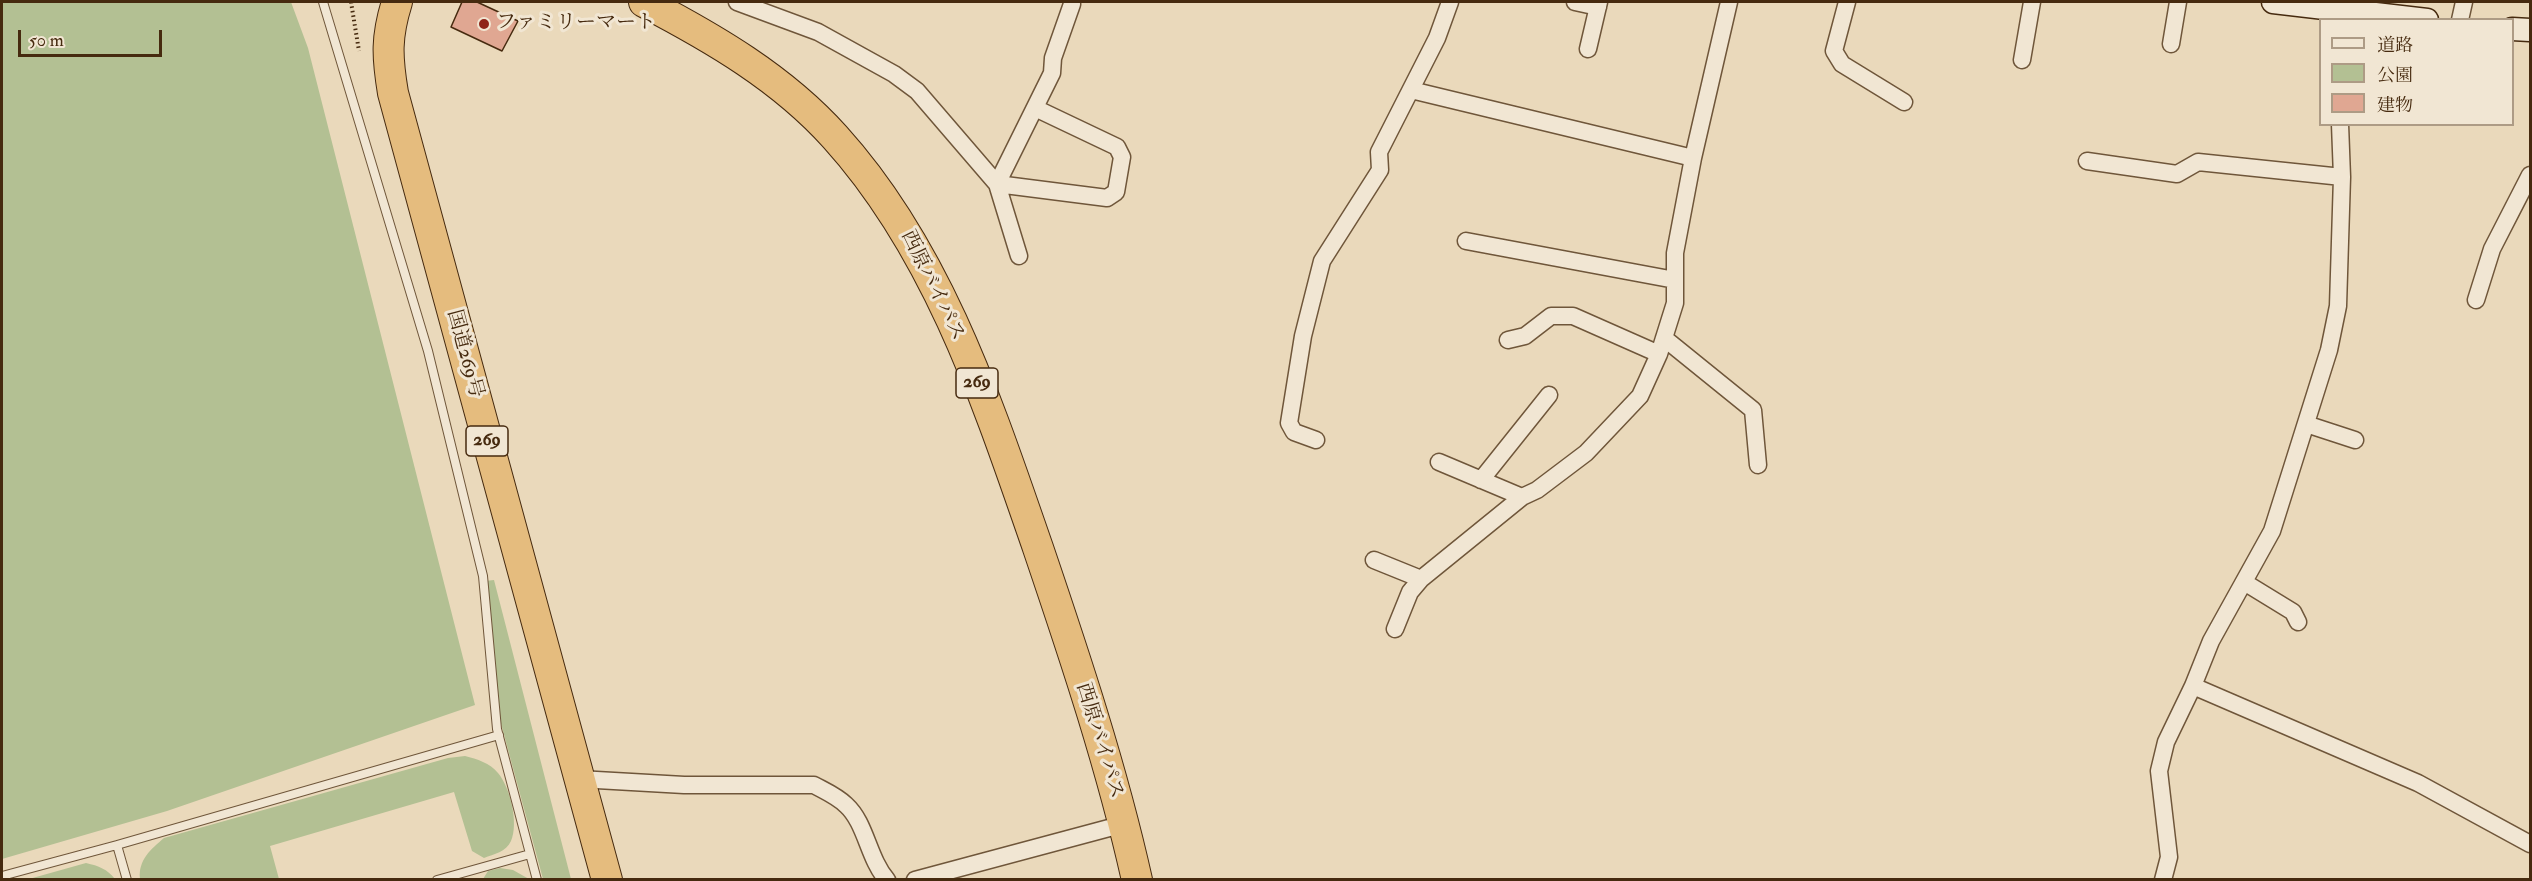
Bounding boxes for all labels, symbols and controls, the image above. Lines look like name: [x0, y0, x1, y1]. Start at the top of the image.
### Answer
place label: ファミリーマート: [496, 12, 656, 36]
marker: ファミリーマート: [477, 17, 491, 31]
scale bar: [21, 18, 165, 56]
legend: [2319, 18, 2514, 126]
text: 50 m: [29, 29, 64, 52]
text: 道路: [2377, 34, 2413, 57]
text: 公園: [2377, 64, 2413, 87]
text: 建物: [2377, 94, 2413, 117]
street label: 西原バイパス: [895, 227, 969, 345]
street label: 国道269号: [441, 307, 487, 401]
road number: 269: [956, 368, 998, 398]
road number: 269: [466, 426, 508, 456]
street label: 西原バイパス: [1070, 680, 1128, 802]

